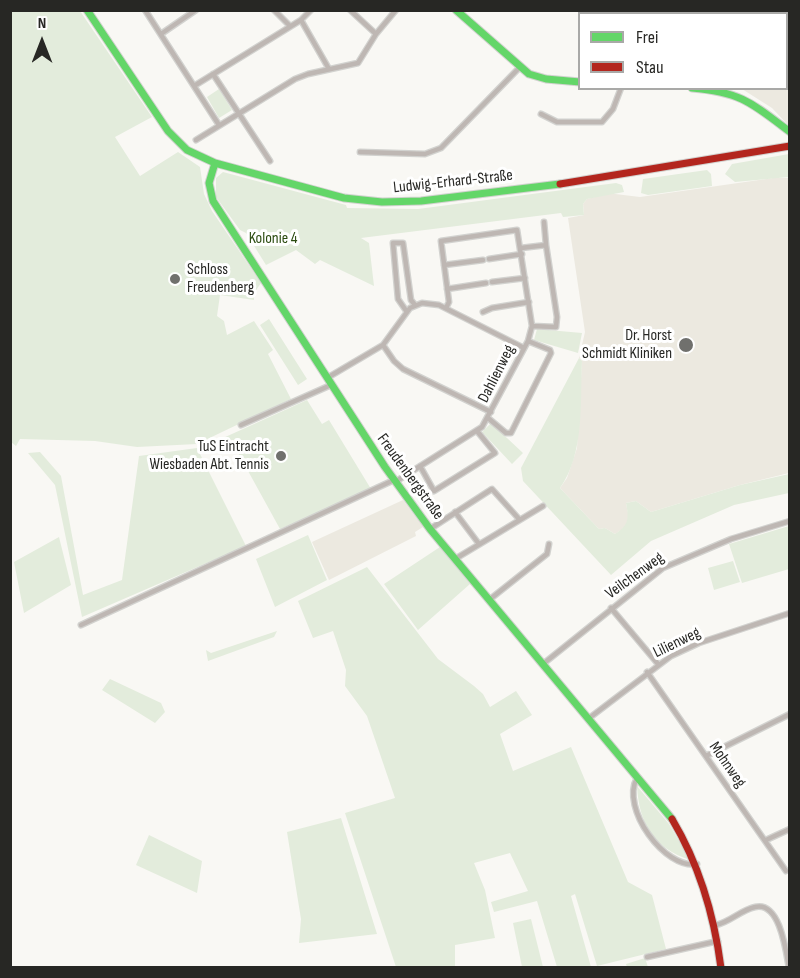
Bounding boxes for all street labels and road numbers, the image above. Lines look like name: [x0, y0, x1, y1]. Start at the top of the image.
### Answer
street label: Ludwig-Erhard-Straße: [392, 166, 514, 198]
street label: Dahlienweg: [474, 342, 520, 406]
street label: Freudenbergstraße: [372, 430, 448, 524]
street label: Veilchenweg: [602, 548, 668, 604]
street label: Lilienweg: [650, 623, 704, 663]
street label: Mohnweg: [704, 738, 750, 792]

